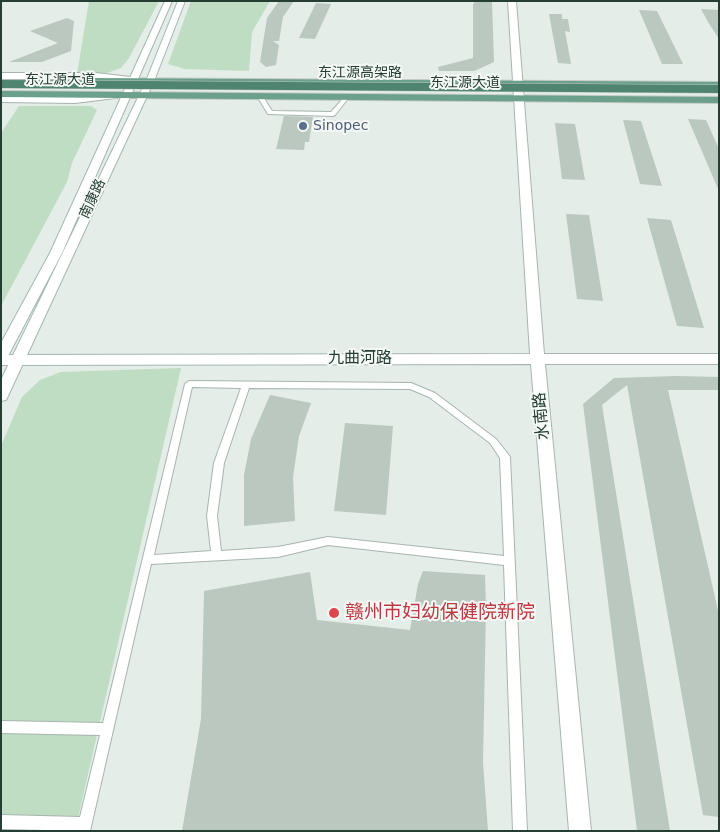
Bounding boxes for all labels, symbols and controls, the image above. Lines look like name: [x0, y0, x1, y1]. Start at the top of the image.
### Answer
street label: 东江源高架路: [318, 65, 402, 81]
street label: 东江源大道: [25, 72, 95, 88]
street label: 东江源大道: [430, 75, 500, 91]
place label: Sinopec: [313, 118, 368, 134]
marker: Sinopec: [297, 120, 309, 132]
street label: 南康路: [77, 176, 109, 222]
street label: 九曲河路: [328, 349, 392, 369]
street label: 水南路: [530, 391, 554, 441]
place label: 赣州市妇幼保健院新院: [345, 602, 535, 624]
marker: 赣州市妇幼保健院新院: [327, 606, 341, 620]

